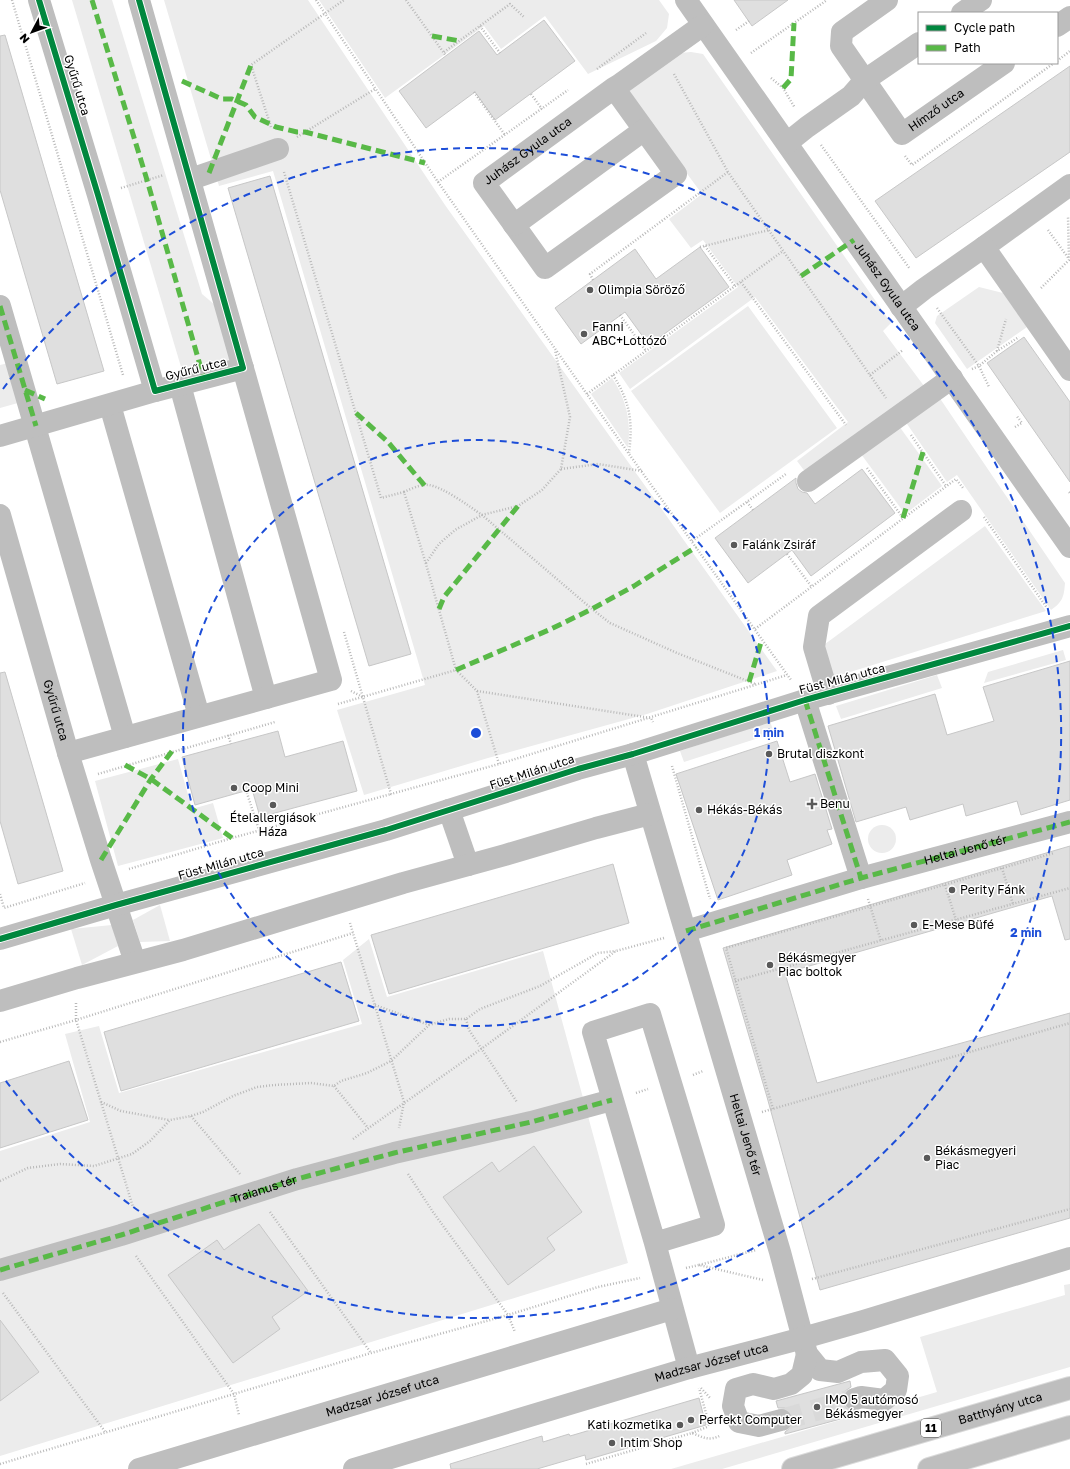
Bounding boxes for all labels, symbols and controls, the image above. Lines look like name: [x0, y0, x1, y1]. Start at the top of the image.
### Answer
north arrow: [12, 12, 52, 52]
legend: [918, 12, 1058, 64]
text: Cycle path: [954, 20, 1015, 35]
text: N: [16, 31, 32, 46]
text: Path: [954, 40, 981, 55]
street label: Gyűrű utca: [61, 53, 94, 117]
street label: Hímző utca: [905, 85, 967, 134]
street label: Juhász Gyula utca: [481, 114, 574, 188]
street label: Juhász Gyula utca: [851, 239, 924, 334]
place label: Olimpia Söröző: [598, 282, 685, 297]
marker: Olimpia Söröző: [585, 285, 595, 295]
place label: Fanni ABC+Lottózó: [592, 319, 667, 348]
marker: Fanni ABC+Lottózó: [579, 329, 589, 339]
street label: Gyűrű utca: [164, 354, 228, 383]
place label: Falánk Zsiráf: [742, 537, 817, 552]
marker: Falánk Zsiráf: [729, 540, 739, 550]
street label: Füst Milán utca: [797, 660, 887, 697]
street label: Gyűrű utca: [40, 678, 72, 742]
text: 1 min: [754, 725, 784, 740]
centre of rings: [469, 726, 483, 740]
place label: Brutal diszkont: [777, 746, 864, 761]
marker: Brutal diszkont: [764, 749, 774, 759]
street label: Füst Milán utca: [487, 751, 576, 792]
place label: Coop Mini: [242, 780, 299, 795]
marker: Coop Mini: [229, 783, 239, 793]
place label: Benu: [820, 796, 850, 811]
marker: Benu: [807, 799, 817, 809]
marker: Ételallergiások Háza: [268, 800, 278, 810]
place label: Hékás-Békás: [707, 802, 782, 817]
marker: Hékás-Békás: [694, 805, 704, 815]
place label: Ételallergiások Háza: [230, 810, 316, 839]
street label: Heltai Jenő tér: [922, 831, 1009, 868]
street label: Füst Milán utca: [176, 844, 265, 883]
place label: Perity Fánk: [960, 882, 1025, 897]
marker: Perity Fánk: [947, 885, 957, 895]
place label: E-Mese Büfé: [922, 917, 994, 932]
marker: E-Mese Büfé: [909, 920, 919, 930]
text: 2 min: [1010, 925, 1042, 940]
place label: Békásmegyer Piac boltok: [778, 950, 856, 979]
marker: Békásmegyer Piac boltok: [765, 960, 775, 970]
street label: Heltai Jenő tér: [727, 1092, 765, 1178]
place label: Békásmegyeri Piac: [935, 1143, 1016, 1172]
marker: Békásmegyeri Piac: [922, 1153, 932, 1163]
street label: Traianus tér: [229, 1171, 299, 1207]
street label: Madzsar József utca: [653, 1339, 770, 1385]
street label: Madzsar József utca: [324, 1371, 441, 1420]
street label: Batthyány utca: [956, 1389, 1044, 1427]
place label: IMO 5 autómosó Békásmegyer: [825, 1392, 918, 1421]
marker: IMO 5 autómosó Békásmegyer: [812, 1402, 822, 1412]
place label: Perfekt Computer: [699, 1412, 802, 1427]
marker: Perfekt Computer: [686, 1415, 696, 1425]
place label: Kati kozmetika: [587, 1417, 672, 1432]
road number: 11: [921, 1419, 941, 1437]
marker: Kati kozmetika: [675, 1420, 685, 1430]
place label: Intim Shop: [620, 1435, 682, 1450]
marker: Intim Shop: [607, 1438, 617, 1448]

